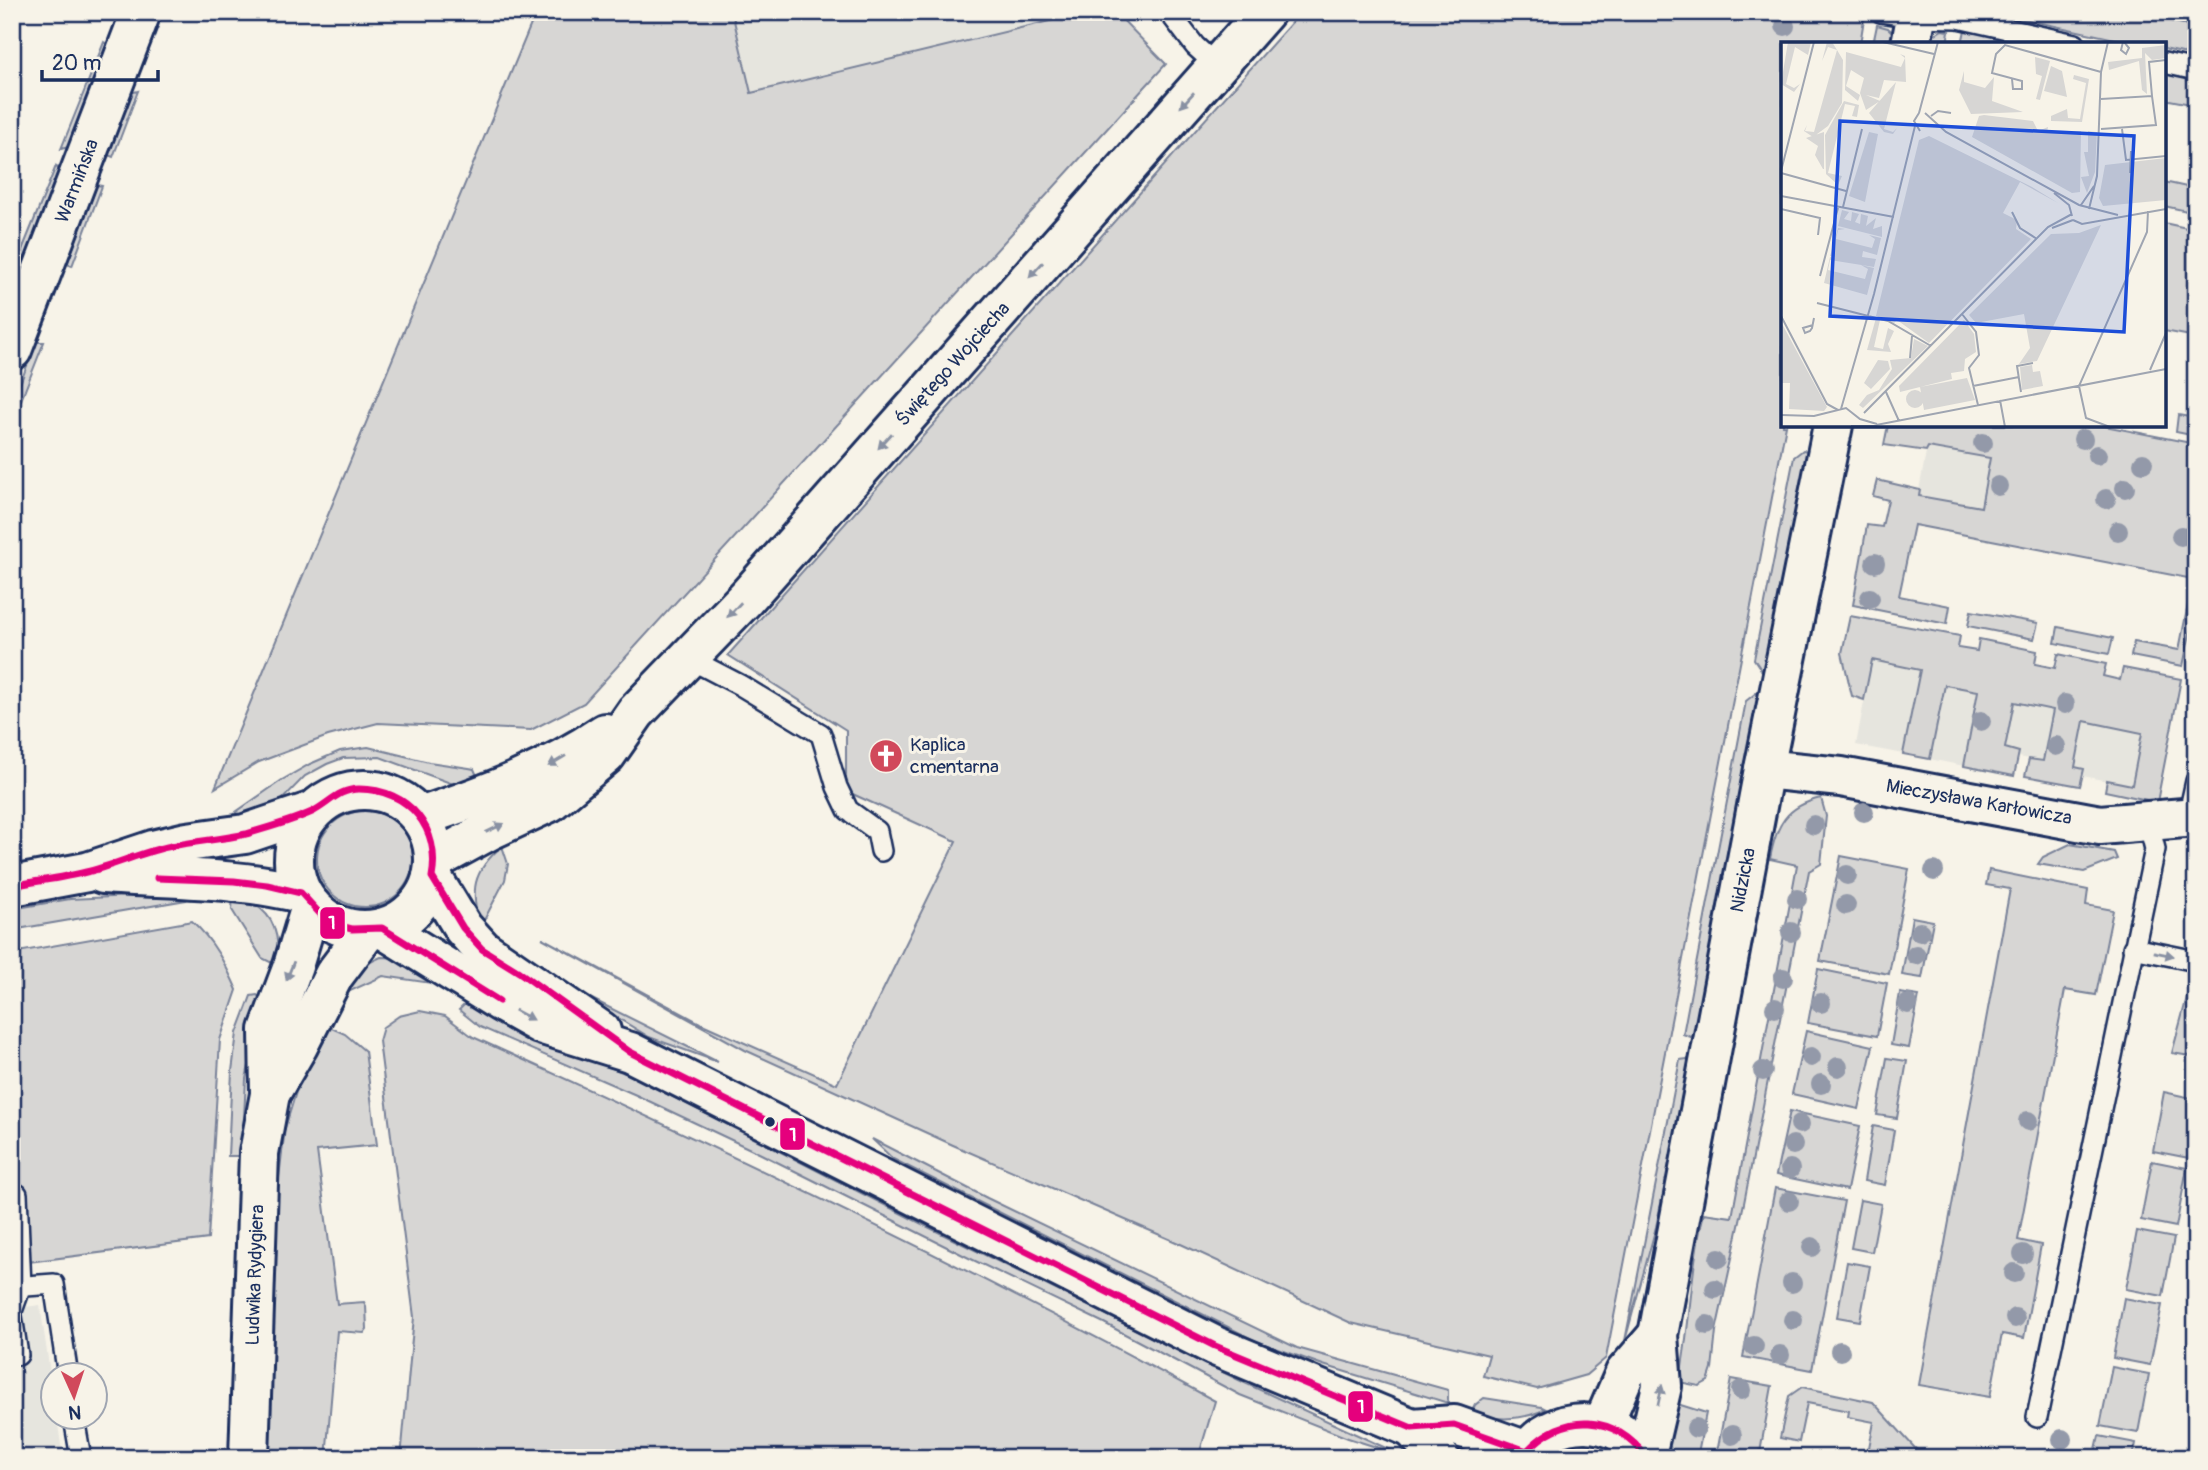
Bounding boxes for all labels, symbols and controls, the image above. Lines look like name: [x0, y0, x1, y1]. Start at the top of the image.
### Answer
scale bar: [42, 38, 158, 82]
inset map: [1781, 42, 2166, 427]
text: 20 m: [52, 50, 101, 77]
one-way arrow: [1179, 91, 1195, 109]
street label: Warmińska: [50, 135, 104, 227]
one-way arrow: [1028, 261, 1044, 279]
street label: Świętego Wojciecha: [891, 297, 1015, 431]
one-way arrow: [878, 432, 893, 449]
one-way arrow: [726, 602, 742, 619]
place label: Kaplica cmentarna: [910, 733, 999, 779]
church icon: Kaplica cmentarna: [867, 737, 905, 775]
one-way arrow: [548, 755, 567, 768]
street label: Mieczysława Karłowicza: [1884, 774, 2074, 830]
one-way arrow: [485, 823, 505, 834]
street label: Nidzicka: [1725, 846, 1761, 914]
line badge: 1: [319, 906, 346, 940]
text: 1: [328, 911, 336, 935]
one-way arrow: [2153, 949, 2175, 960]
one-way arrow: [285, 961, 296, 982]
one-way arrow: [514, 1009, 534, 1021]
unlabelled marker: [763, 1115, 777, 1129]
line badge: 1: [779, 1117, 806, 1151]
text: 1: [789, 1123, 797, 1147]
street label: Ludwika Rydygiera: [241, 1204, 269, 1346]
north arrow: [38, 1362, 108, 1432]
one-way arrow: [1654, 1384, 1665, 1406]
line badge: 1: [1347, 1390, 1374, 1423]
text: 1: [1357, 1395, 1365, 1419]
text: N: [68, 1400, 82, 1424]

